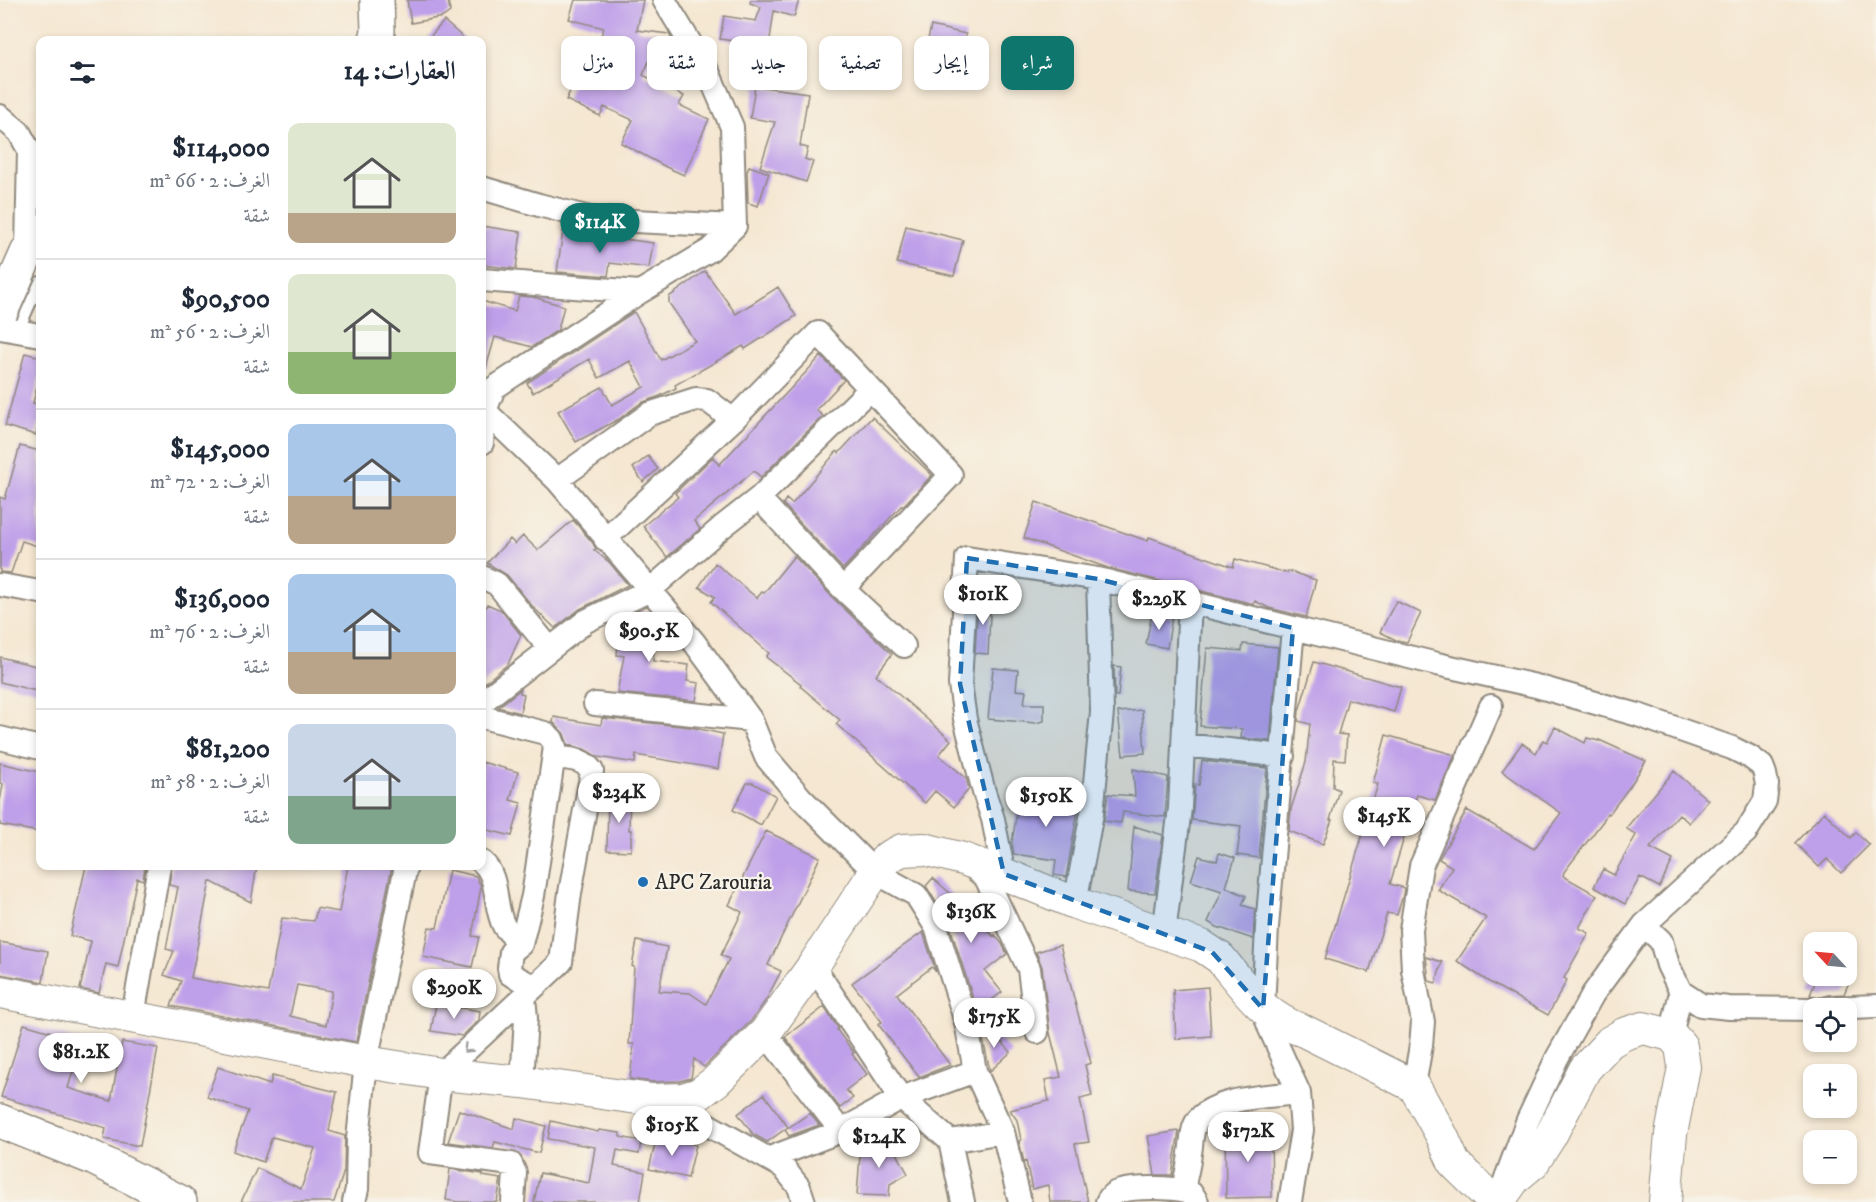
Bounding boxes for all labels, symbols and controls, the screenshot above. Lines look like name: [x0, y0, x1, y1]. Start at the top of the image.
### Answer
chip: منزل: [561, 36, 635, 90]
chip: شقة: [647, 36, 717, 90]
chip: جديد: [729, 36, 807, 90]
chip: تصفية: [819, 36, 902, 90]
chip: إيجار: [914, 36, 989, 90]
chip: شراء: [1001, 36, 1074, 90]
text: العقارات: 14: [344, 55, 456, 88]
icon: filters: [66, 56, 99, 89]
text: $114,000: [172, 132, 270, 165]
icon: home: [336, 147, 408, 219]
text: الغرف: 2 · 66 m²: [150, 169, 270, 194]
pin: $114K: [558, 203, 642, 254]
text: شقة: [244, 204, 270, 229]
text: $114K: [574, 210, 626, 235]
text: $90,500: [181, 283, 270, 316]
icon: home: [336, 298, 408, 370]
text: الغرف: 2 · 56 m²: [150, 320, 270, 345]
text: شقة: [244, 355, 270, 380]
text: $145,000: [170, 433, 270, 466]
icon: home: [336, 448, 408, 520]
text: الغرف: 2 · 72 m²: [150, 470, 270, 495]
text: شقة: [244, 505, 270, 530]
pin: $101K: [941, 575, 1025, 626]
pin: $229K: [1117, 580, 1201, 631]
text: $101K: [958, 582, 1008, 607]
text: $136,000: [174, 583, 270, 616]
text: $229K: [1132, 587, 1186, 612]
icon: home: [336, 598, 408, 670]
pin: $90.5K: [600, 612, 698, 663]
text: $90.5K: [619, 619, 679, 644]
text: الغرف: 2 · 76 m²: [150, 620, 270, 645]
text: شقة: [244, 655, 270, 680]
text: $81,200: [186, 733, 270, 766]
icon: home: [336, 748, 408, 820]
text: الغرف: 2 · 58 m²: [150, 770, 270, 795]
pin: $234K: [577, 773, 661, 824]
pin: $150K: [1004, 777, 1088, 828]
text: $234K: [592, 780, 646, 805]
text: $150K: [1020, 784, 1072, 809]
pin: $145K: [1342, 797, 1426, 848]
text: $145K: [1357, 804, 1411, 829]
text: شقة: [244, 805, 270, 830]
place label: APC Zarouria: [655, 870, 772, 896]
marker: APC Zarouria: [636, 875, 650, 889]
pin: $136K: [929, 893, 1013, 944]
text: $136K: [946, 900, 996, 925]
north arrow: [1803, 932, 1857, 986]
map controls: [1803, 932, 1857, 1184]
pin: $290K: [412, 969, 496, 1020]
text: $290K: [426, 976, 482, 1001]
pin: $175K: [952, 998, 1036, 1049]
button: locate: [1803, 998, 1857, 1052]
text: $175K: [968, 1005, 1020, 1030]
pin: $81.2K: [32, 1033, 130, 1084]
text: $81.2K: [53, 1040, 109, 1065]
one-way arrow: [463, 1041, 474, 1052]
button: +: [1803, 1064, 1857, 1118]
pin: $105K: [630, 1106, 714, 1157]
pin: $172K: [1206, 1112, 1290, 1163]
text: $105K: [646, 1113, 698, 1138]
pin: $124K: [837, 1118, 921, 1169]
text: $172K: [1222, 1119, 1274, 1144]
text: $124K: [852, 1125, 906, 1150]
button: −: [1803, 1130, 1857, 1184]

